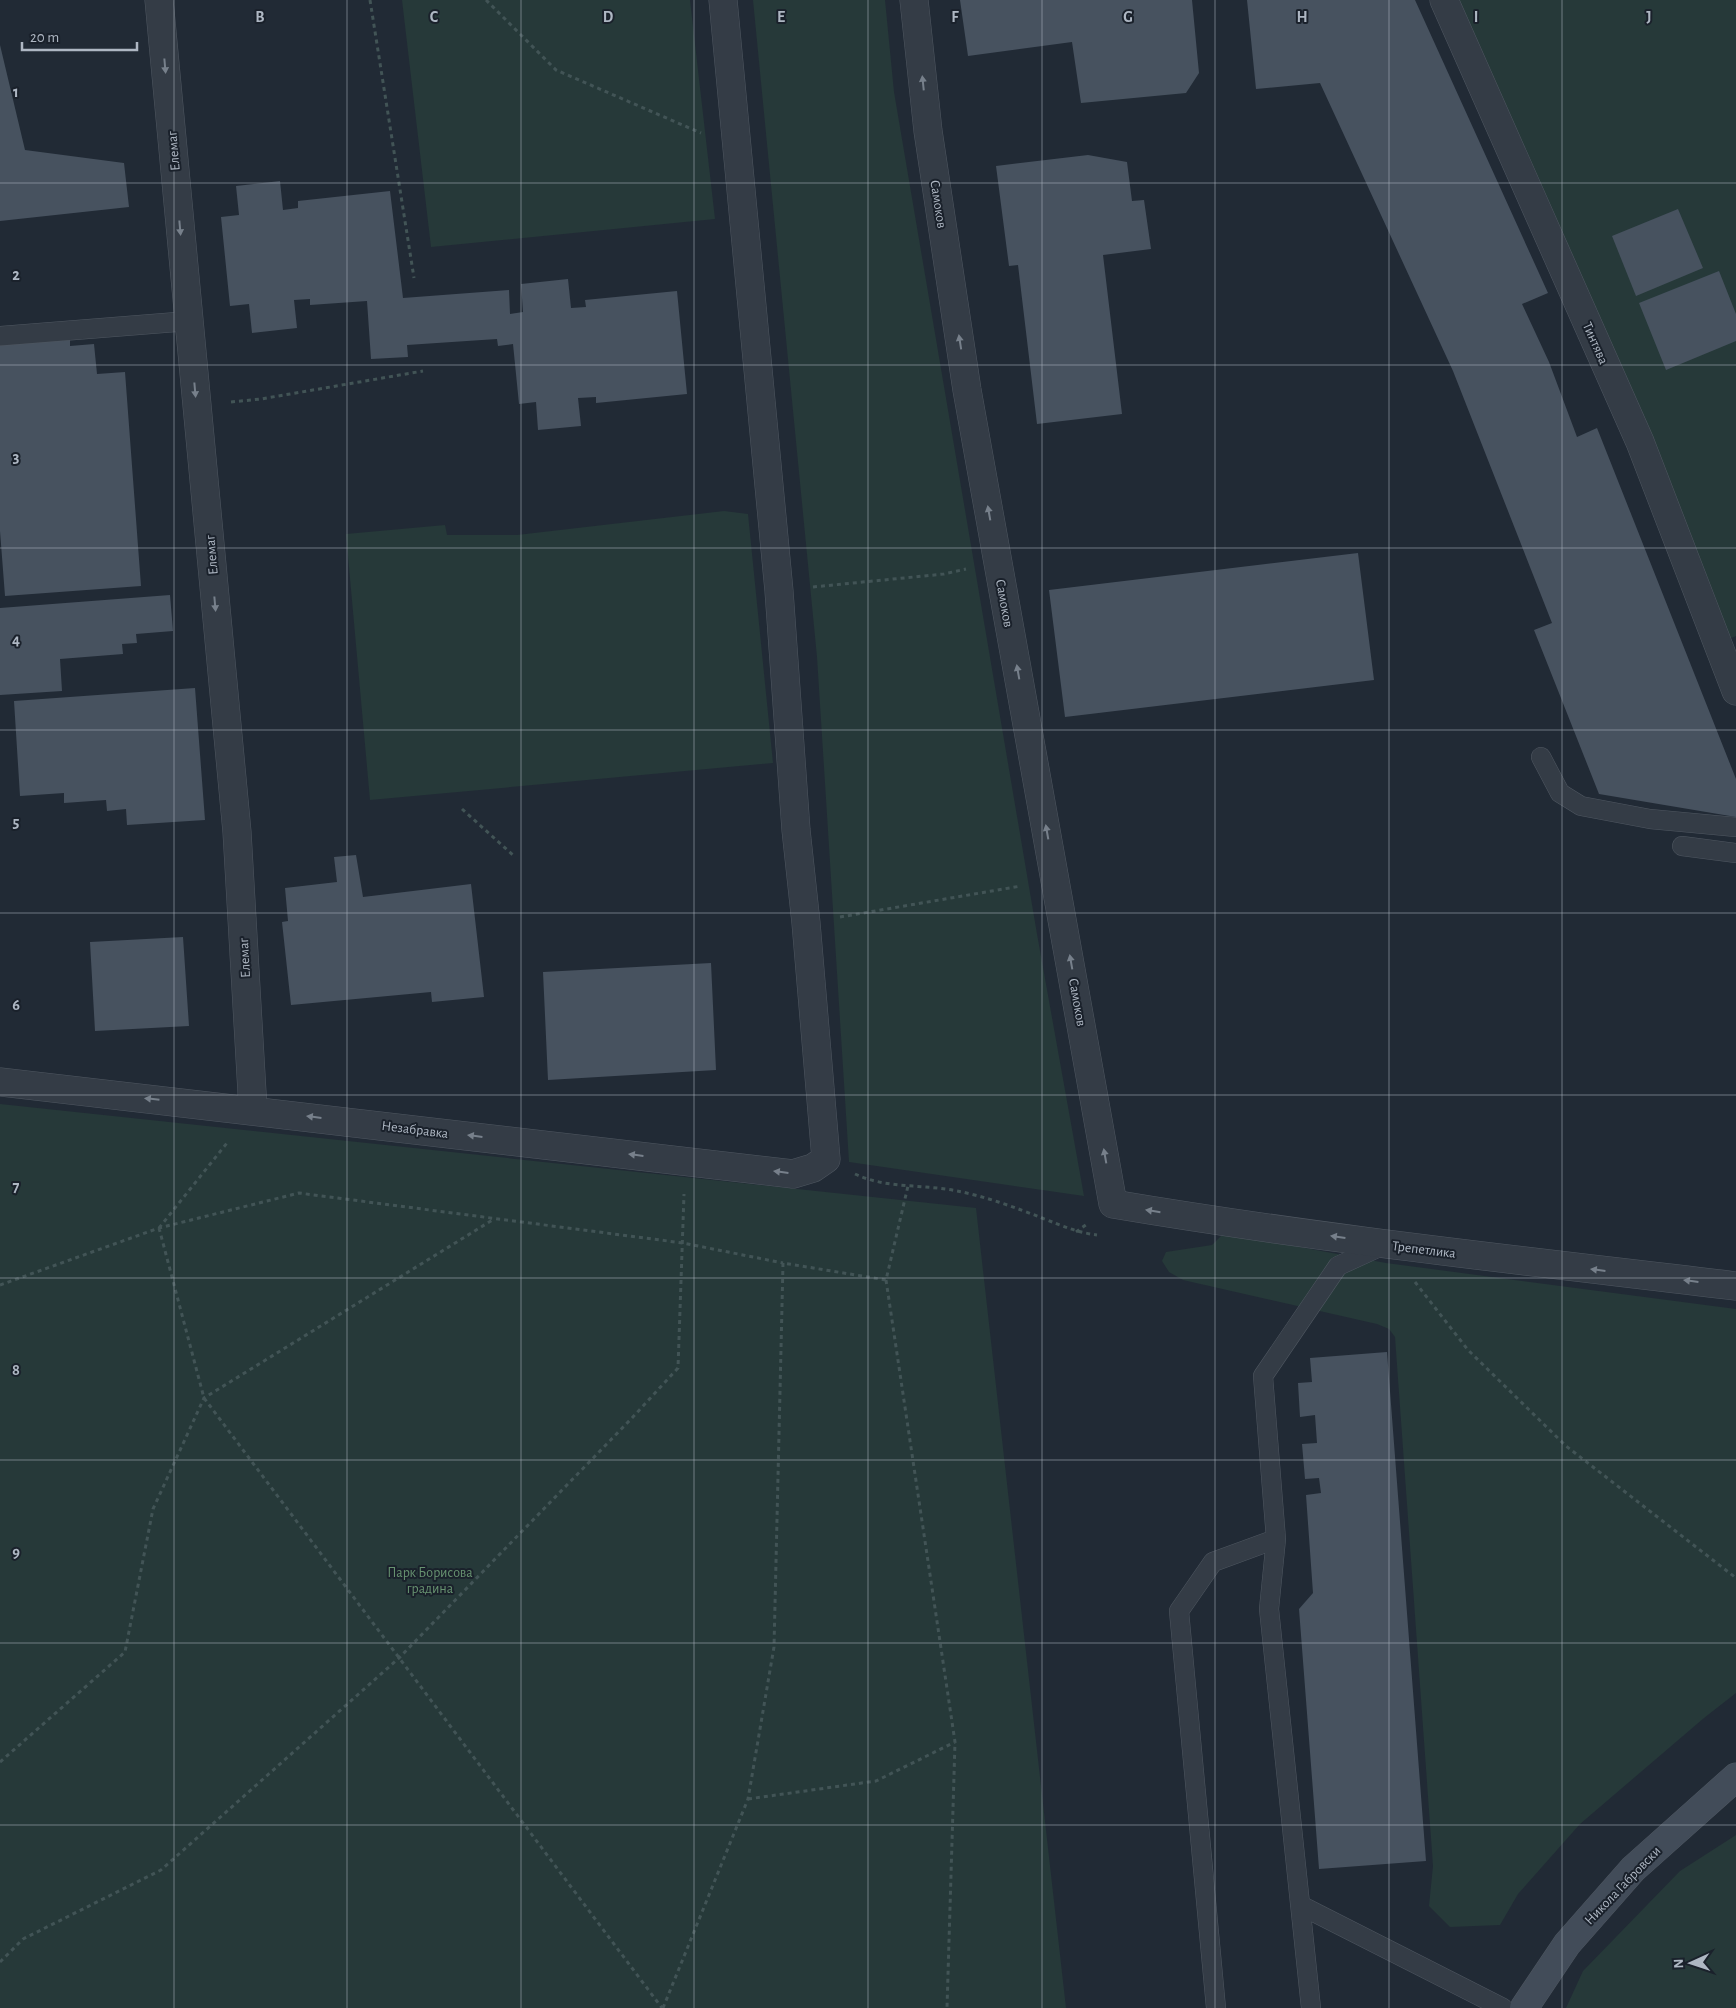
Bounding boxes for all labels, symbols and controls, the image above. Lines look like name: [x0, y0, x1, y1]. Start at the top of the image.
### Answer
text: B: [255, 9, 265, 25]
text: C: [430, 9, 439, 25]
text: D: [603, 9, 614, 25]
text: E: [777, 9, 785, 25]
text: F: [951, 9, 959, 25]
text: G: [1123, 9, 1133, 25]
text: H: [1296, 9, 1308, 25]
text: I: [1474, 9, 1478, 25]
text: J: [1646, 9, 1652, 25]
scale bar: [22, 20, 138, 52]
text: 20 m: [30, 30, 59, 45]
one-way arrow: [161, 58, 169, 74]
one-way arrow: [919, 75, 927, 91]
text: 1: [13, 84, 19, 100]
street label: Елемаг: [165, 130, 183, 171]
street label: Самоков: [927, 179, 949, 229]
one-way arrow: [176, 220, 184, 236]
text: 2: [12, 267, 20, 283]
street label: Тинтява: [1580, 320, 1611, 367]
one-way arrow: [956, 334, 964, 350]
one-way arrow: [191, 382, 199, 398]
text: 3: [13, 449, 20, 465]
one-way arrow: [985, 504, 993, 520]
street label: Елемаг: [203, 534, 221, 575]
street label: Самоков: [993, 578, 1015, 628]
one-way arrow: [212, 596, 220, 612]
text: 4: [12, 632, 20, 648]
one-way arrow: [1014, 664, 1022, 680]
text: 5: [13, 814, 20, 830]
one-way arrow: [1043, 824, 1051, 840]
street label: Елемаг: [237, 937, 253, 978]
one-way arrow: [1066, 953, 1074, 969]
street label: Самоков: [1066, 977, 1088, 1027]
text: 6: [12, 997, 20, 1013]
one-way arrow: [144, 1095, 160, 1103]
one-way arrow: [305, 1113, 321, 1121]
street label: Незабравка: [381, 1119, 450, 1141]
one-way arrow: [467, 1132, 483, 1140]
one-way arrow: [1100, 1148, 1108, 1164]
one-way arrow: [628, 1151, 644, 1159]
one-way arrow: [773, 1168, 789, 1176]
text: 7: [13, 1179, 20, 1195]
one-way arrow: [1145, 1206, 1161, 1214]
one-way arrow: [1329, 1233, 1345, 1241]
street label: Трепетлика: [1391, 1239, 1457, 1261]
one-way arrow: [1590, 1266, 1606, 1274]
one-way arrow: [1683, 1277, 1699, 1285]
text: 8: [12, 1362, 20, 1378]
text: 9: [12, 1544, 20, 1560]
park label: Парк Борисова градина: [387, 1566, 473, 1596]
street label: Никола Габровски: [1582, 1844, 1663, 1928]
north arrow: [1666, 1938, 1716, 1988]
text: N: [1672, 1958, 1686, 1969]

